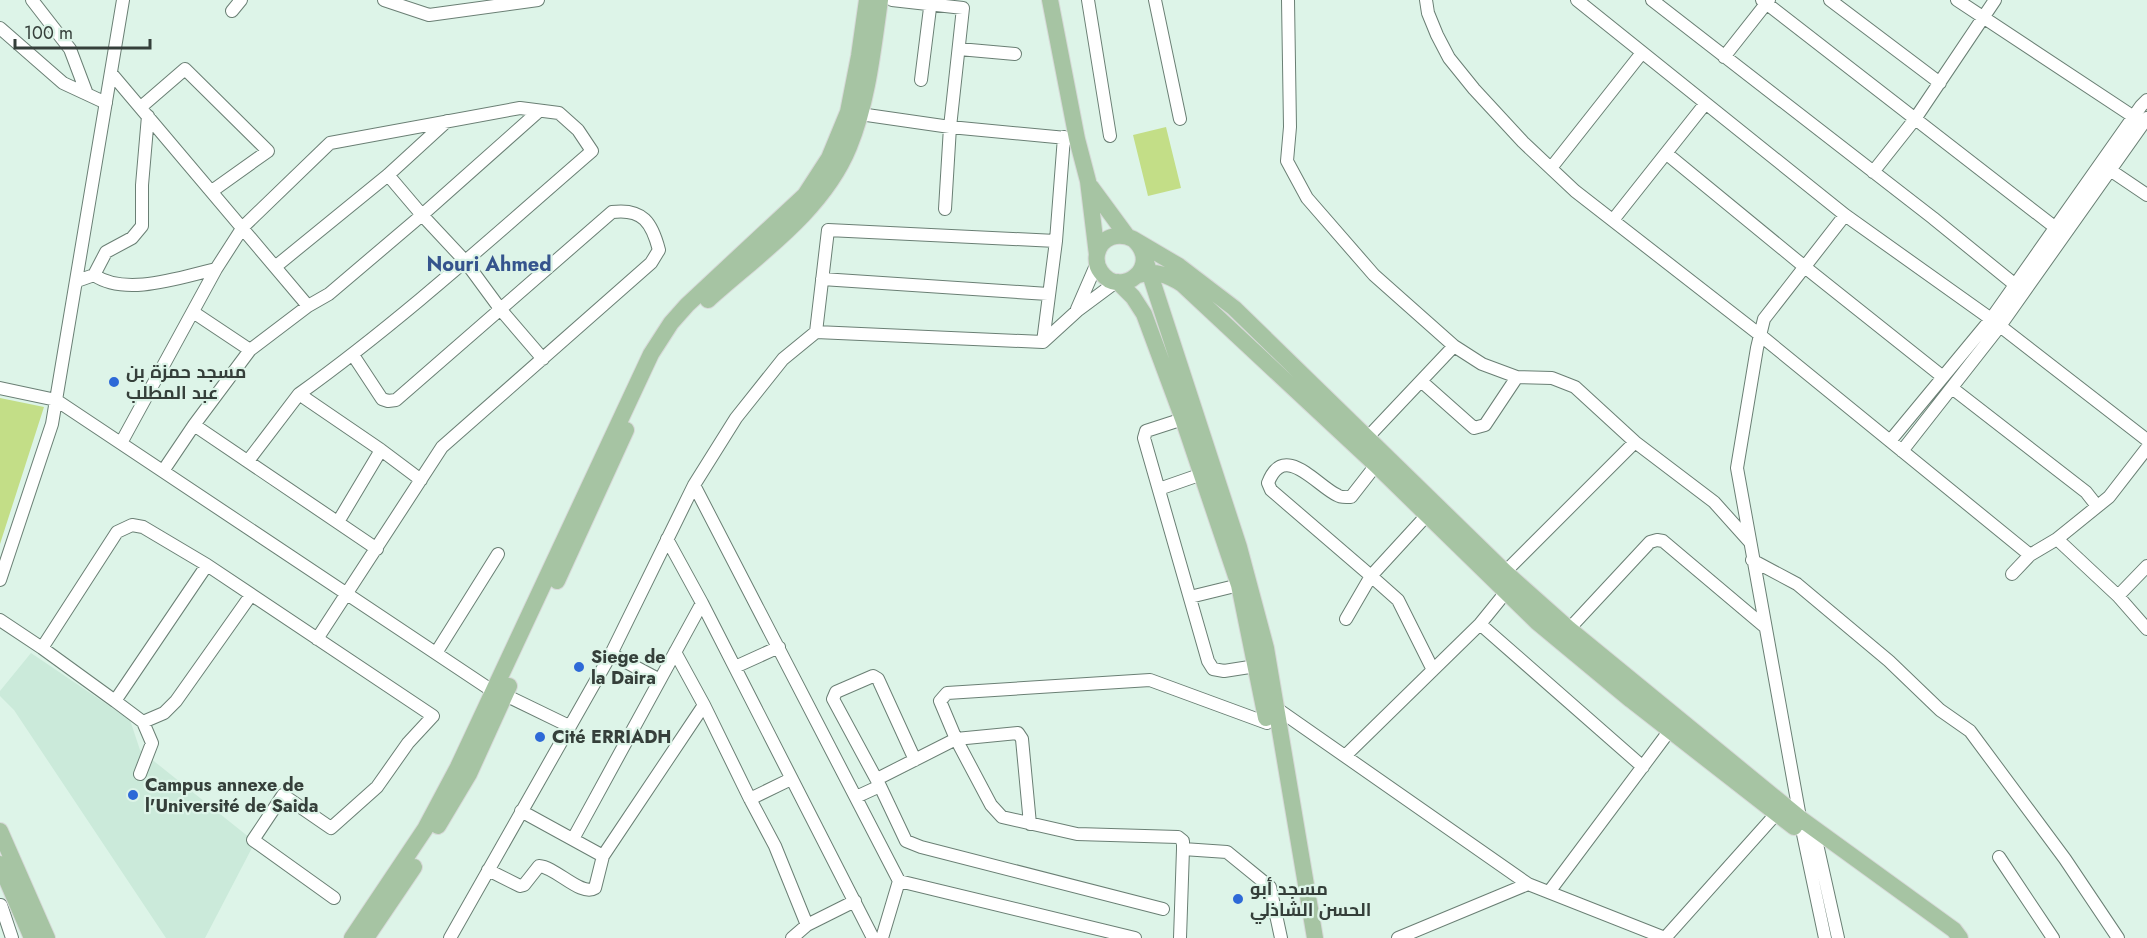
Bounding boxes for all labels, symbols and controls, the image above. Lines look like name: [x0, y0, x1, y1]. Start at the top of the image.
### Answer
scale bar: [15, 12, 150, 50]
text: 100 m: [24, 20, 73, 46]
district label: Nouri Ahmed: [426, 250, 552, 279]
place label: مسجد حمزة بن عبد المطلب: [126, 359, 246, 406]
marker: مسجد حمزة بن عبد المطلب: [107, 375, 121, 389]
place label: Siege de la Daira: [591, 644, 666, 691]
marker: Siege de la Daira: [572, 660, 586, 674]
place label: Cité ERRIADH: [552, 724, 672, 750]
marker: Cité ERRIADH: [533, 730, 547, 744]
place label: Campus annexe de l'Université de Saida: [145, 772, 318, 819]
marker: Campus annexe de l'Université de Saida: [126, 788, 140, 802]
place label: مسجد أبو الحسن الشاذلي: [1250, 876, 1371, 925]
marker: مسجد أبو الحسن الشاذلي: [1231, 892, 1245, 906]

